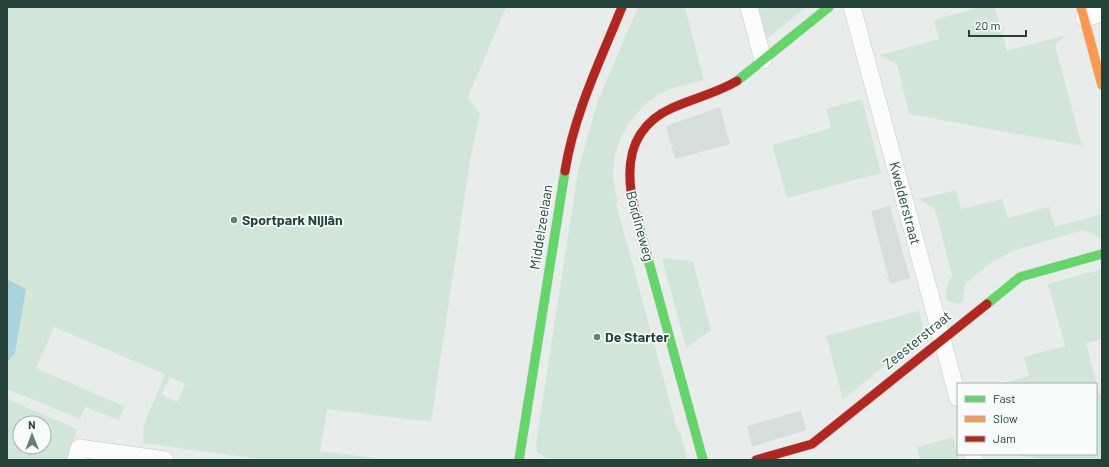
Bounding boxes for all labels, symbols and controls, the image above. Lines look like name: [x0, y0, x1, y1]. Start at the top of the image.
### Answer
scale bar: [969, 12, 1026, 38]
text: 20 m: [975, 18, 1001, 32]
street label: Kwelderstraat: [886, 160, 925, 246]
street label: Middelzeelaan: [525, 183, 556, 271]
street label: Bordineweg: [623, 189, 658, 263]
place label: Sportpark Nijlân: [242, 211, 343, 228]
marker: Sportpark Nijlân: [229, 215, 239, 225]
street label: Zeesterstraat: [879, 307, 954, 372]
place label: De Starter: [605, 328, 669, 345]
marker: De Starter: [592, 332, 602, 342]
legend: [957, 383, 1097, 455]
text: Fast: [993, 391, 1016, 405]
text: Slow: [993, 411, 1018, 425]
north arrow: [12, 415, 52, 455]
text: N: [28, 418, 36, 431]
text: Jam: [993, 431, 1016, 445]

